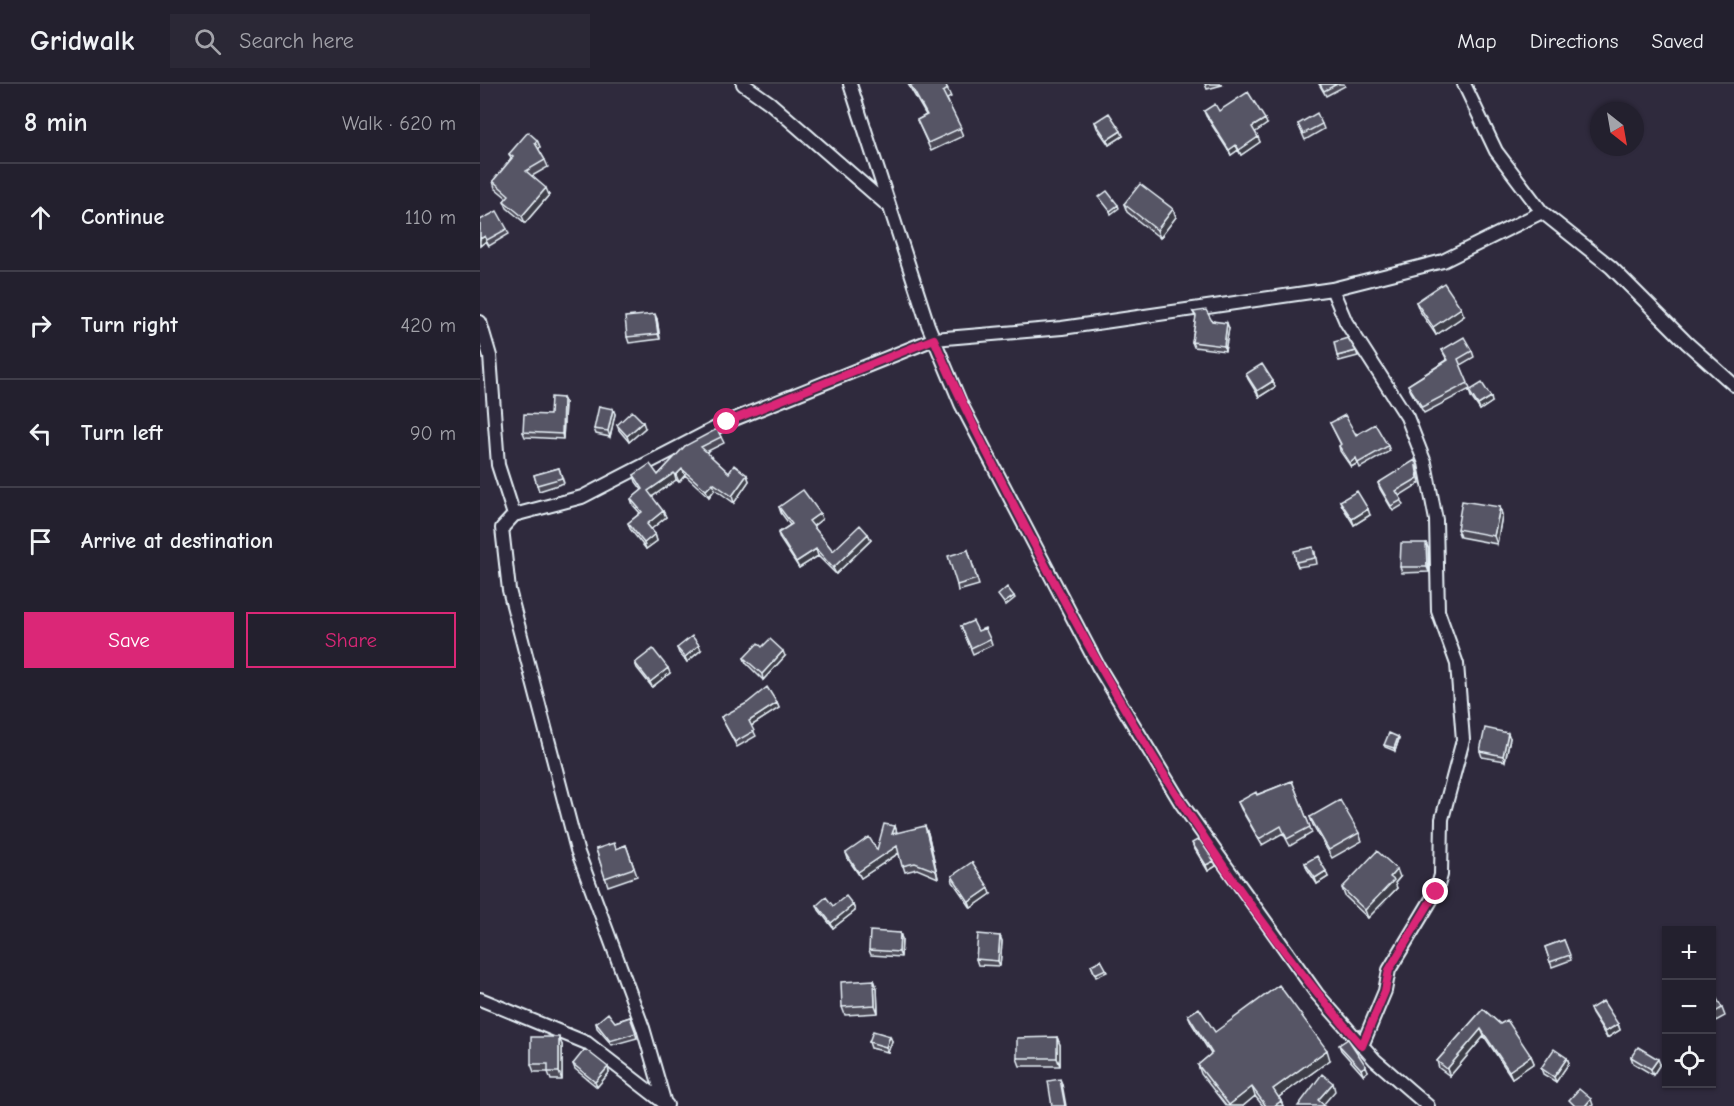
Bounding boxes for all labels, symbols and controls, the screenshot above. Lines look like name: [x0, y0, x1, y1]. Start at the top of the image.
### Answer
search box: [170, 14, 590, 68]
text: Gridwalk: [30, 25, 134, 57]
icon: search: [191, 25, 224, 58]
text: Search here: [239, 28, 354, 54]
text: Map: [1457, 29, 1497, 53]
text: Directions: [1530, 29, 1619, 53]
text: Saved: [1652, 29, 1704, 53]
north arrow: [1590, 102, 1644, 156]
text: 8 min: [24, 108, 88, 138]
text: Walk · 620 m: [342, 112, 456, 135]
icon: ahead: [24, 201, 57, 234]
text: Continue: [81, 204, 164, 230]
text: 110 m: [405, 206, 456, 229]
icon: right: [24, 309, 57, 342]
text: Turn right: [81, 312, 178, 338]
text: 420 m: [400, 314, 456, 337]
route start: [713, 408, 739, 434]
icon: left: [24, 417, 57, 450]
text: Turn left: [81, 420, 163, 446]
text: 90 m: [410, 422, 456, 445]
icon: arrive: [24, 525, 57, 558]
text: Arrive at destination: [81, 528, 273, 554]
button: Save: [24, 612, 234, 668]
button: Share: [246, 612, 456, 668]
route end: [1422, 878, 1448, 904]
map controls: [1662, 926, 1716, 1088]
button: +: [1662, 926, 1716, 980]
button: −: [1662, 980, 1716, 1034]
button: locate: [1662, 1034, 1716, 1088]

